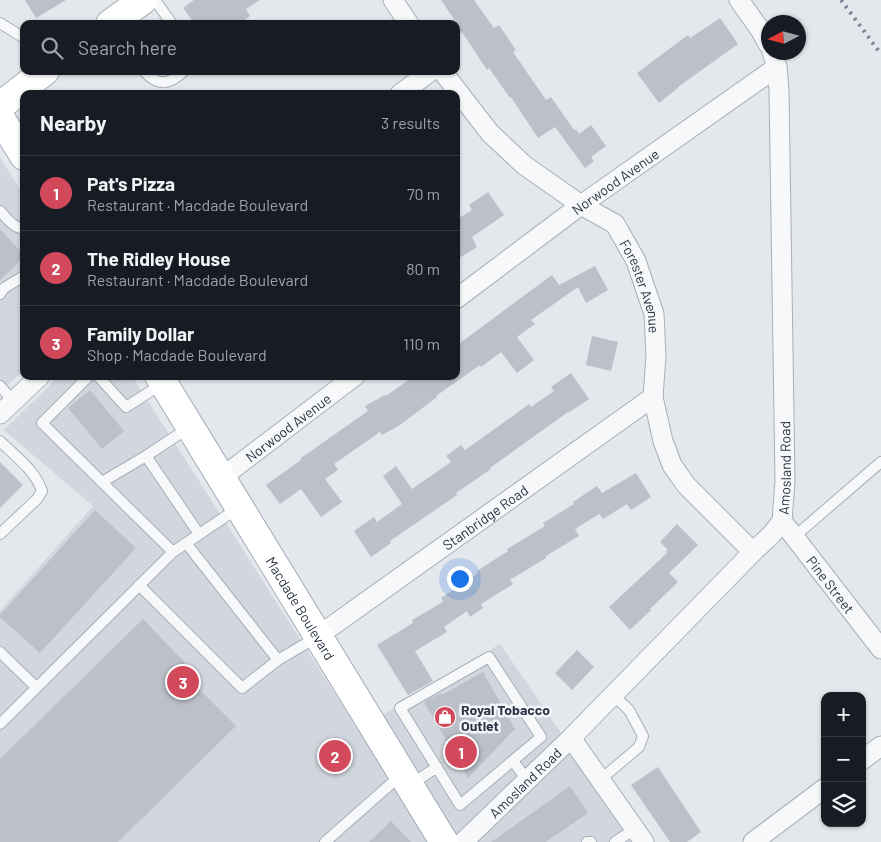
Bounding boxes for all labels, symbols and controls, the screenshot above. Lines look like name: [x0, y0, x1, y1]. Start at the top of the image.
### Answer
north arrow: [761, 15, 806, 60]
search box: [20, 20, 460, 75]
icon: search: [38, 34, 66, 62]
text: Search here: [78, 36, 177, 59]
text: Nearby: [40, 110, 106, 135]
text: 3 results: [381, 113, 440, 132]
street label: Norwood Avenue: [568, 145, 662, 218]
text: Pat's Pizza: [87, 172, 175, 195]
text: 1: [53, 184, 59, 203]
text: 70 m: [407, 184, 440, 203]
text: Restaurant · Macdade Boulevard: [87, 195, 308, 214]
street label: Forester Avenue: [617, 236, 663, 334]
text: The Ridley House: [87, 247, 231, 270]
text: 2: [52, 259, 60, 278]
text: 80 m: [406, 259, 440, 278]
text: Restaurant · Macdade Boulevard: [87, 270, 308, 289]
text: Family Dollar: [87, 322, 194, 345]
text: 3: [52, 334, 60, 353]
text: 110 m: [403, 334, 440, 353]
text: Shop · Macdade Boulevard: [87, 345, 267, 364]
street label: Norwood Avenue: [242, 389, 334, 465]
street label: Amosland Road: [774, 421, 794, 515]
street label: Stanbridge Road: [439, 481, 531, 553]
street label: Pine Street: [803, 552, 858, 616]
street label: Macdade Boulevard: [263, 553, 339, 663]
your location: [447, 566, 473, 592]
pin: 3: [167, 663, 199, 701]
map controls: [821, 692, 866, 827]
button: +: [821, 692, 866, 737]
place label: Royal Tobacco Outlet: [461, 701, 550, 734]
shop icon: Royal Tobacco Outlet: [433, 705, 457, 729]
pin: 1: [445, 733, 477, 771]
pin: 2: [319, 737, 351, 775]
button: −: [821, 737, 866, 782]
street label: Amosland Road: [485, 744, 565, 821]
button: layers: [821, 782, 866, 827]

